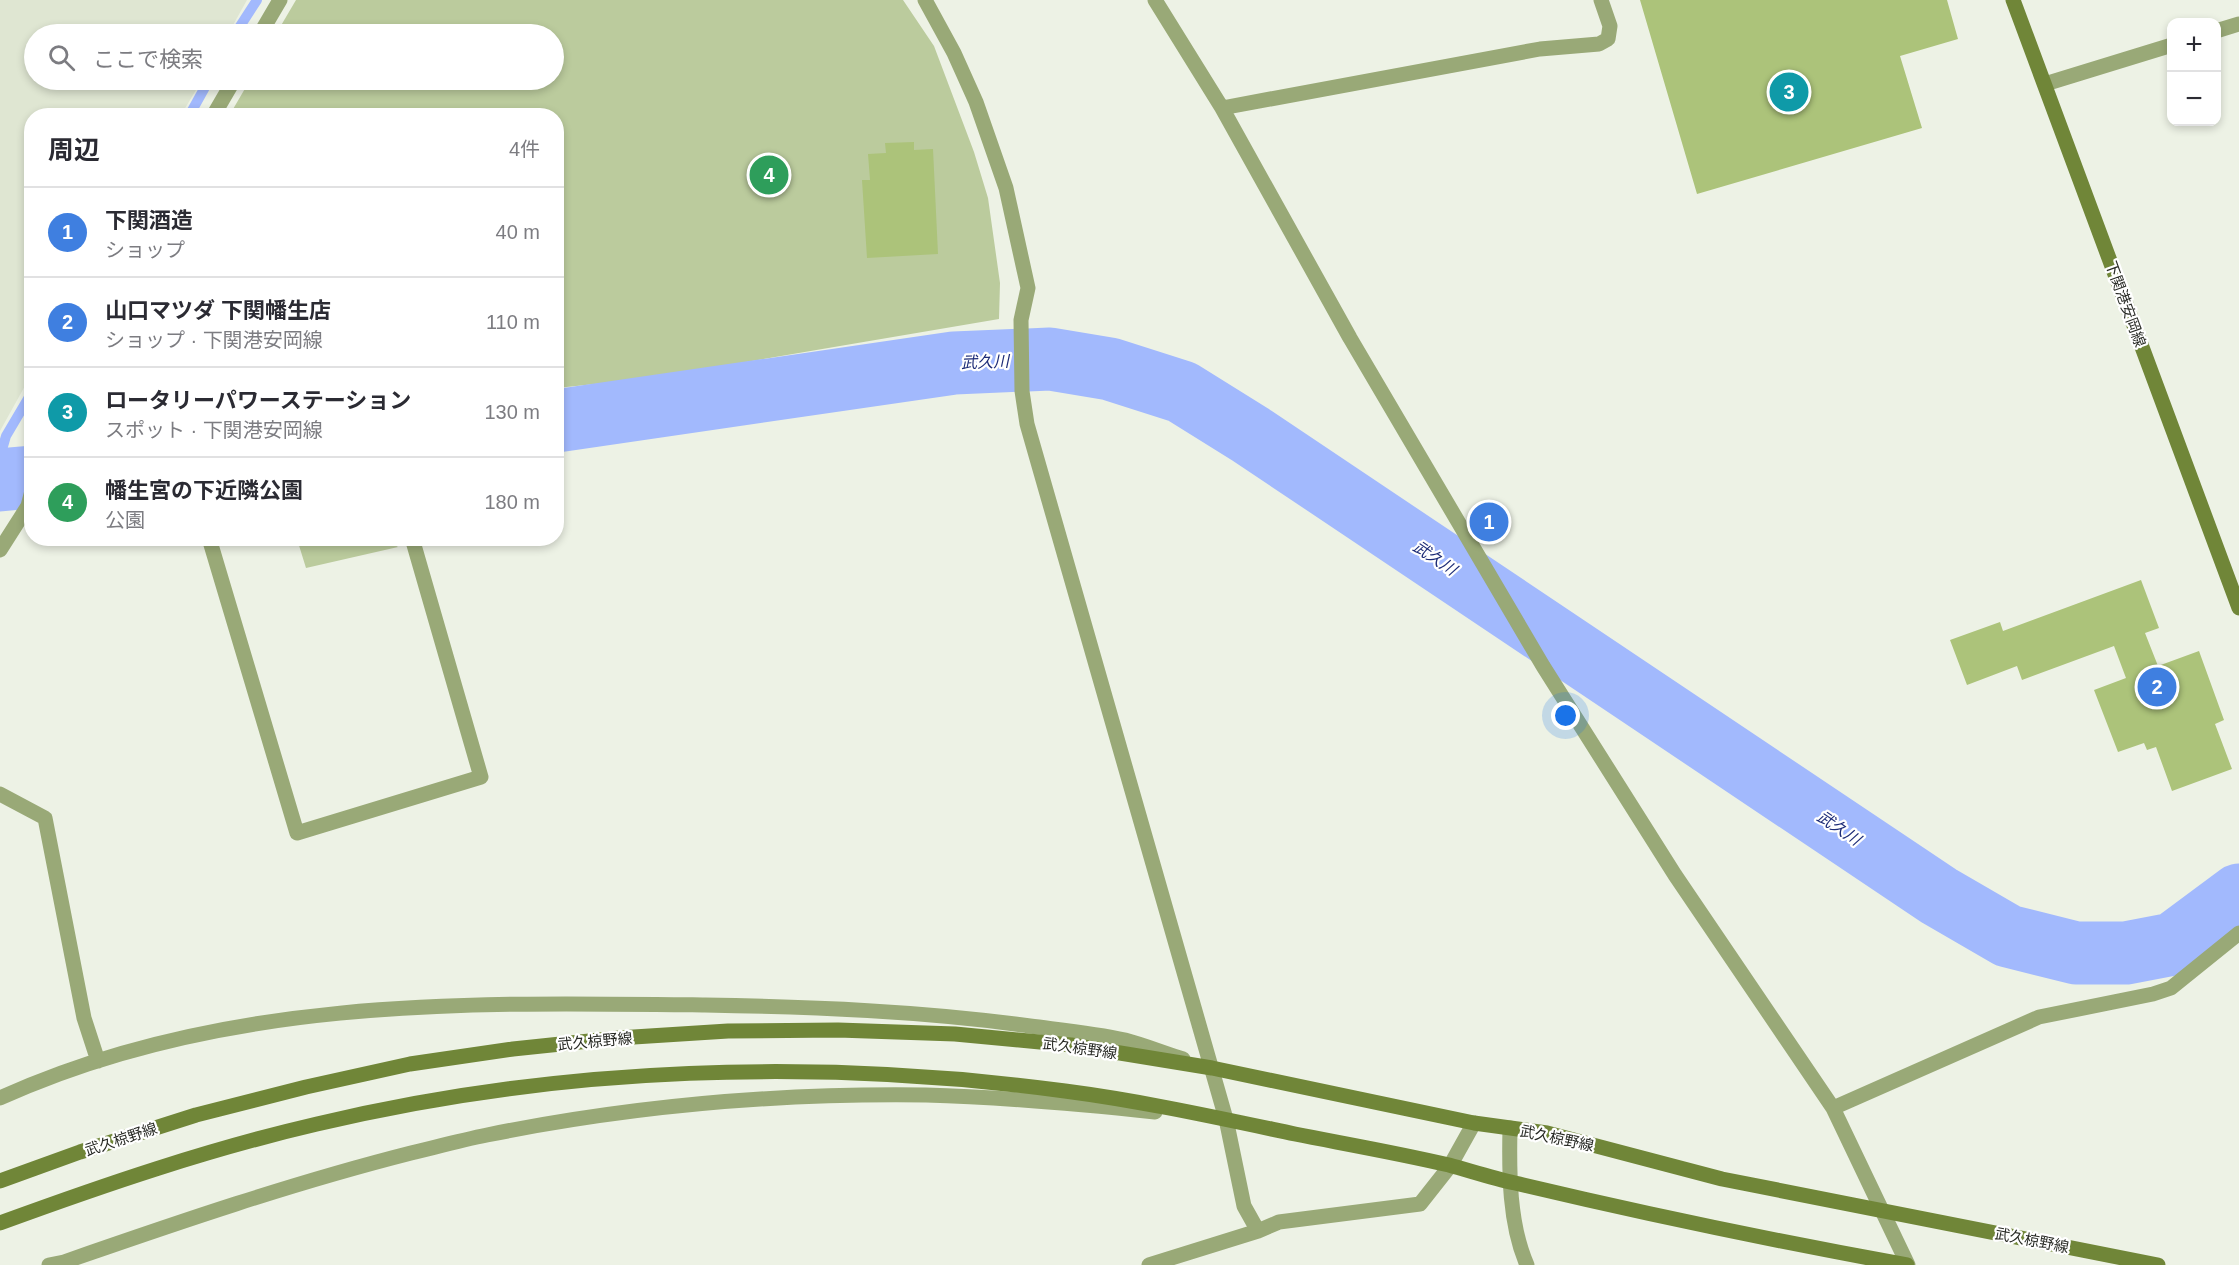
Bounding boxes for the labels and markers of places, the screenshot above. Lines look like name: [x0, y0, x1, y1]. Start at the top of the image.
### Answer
pin: 3: [1770, 70, 1808, 115]
pin: 4: [750, 152, 788, 198]
pin: 1: [1470, 500, 1508, 544]
pin: 2: [2138, 664, 2176, 710]

